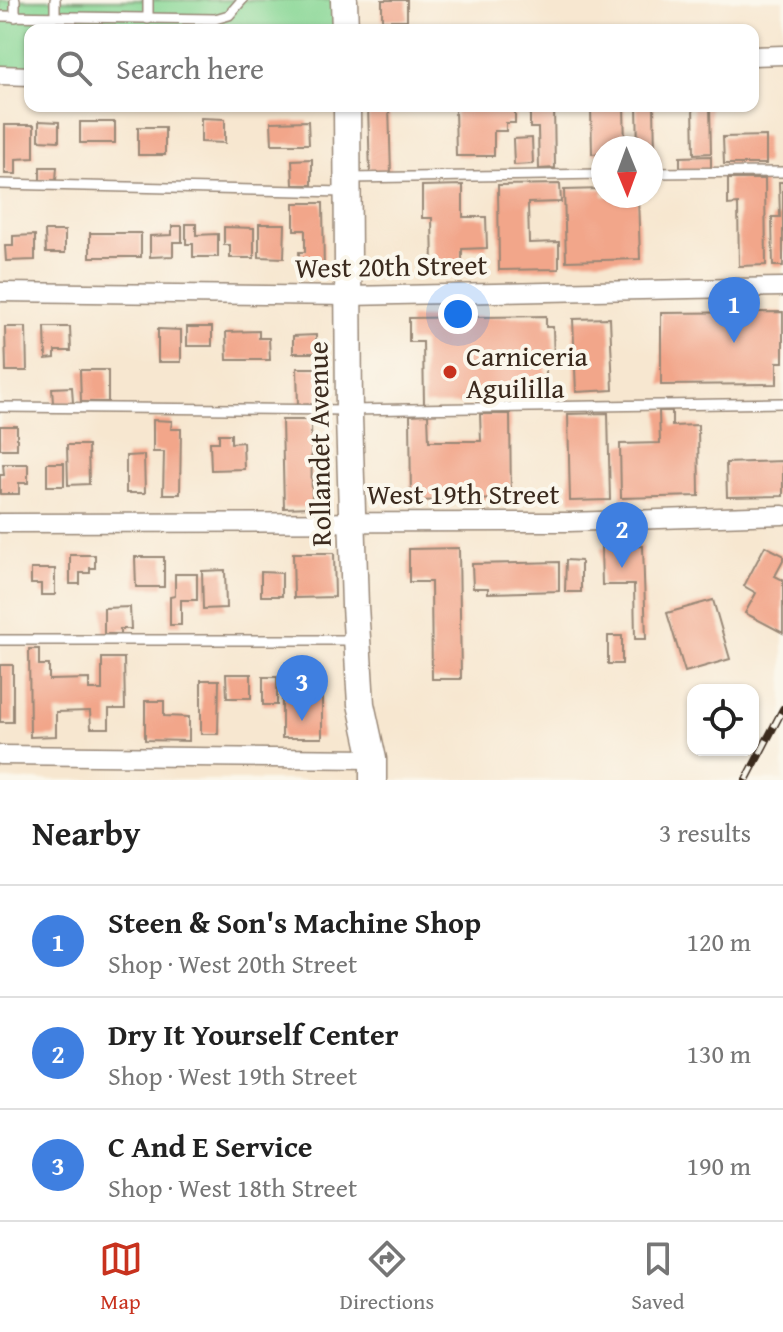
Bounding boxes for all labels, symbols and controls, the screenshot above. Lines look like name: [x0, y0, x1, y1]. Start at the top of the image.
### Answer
search box: [24, 24, 759, 112]
icon: search: [52, 46, 96, 90]
text: Search here: [116, 46, 264, 90]
north arrow: [591, 136, 663, 208]
street label: West 20th Street: [294, 243, 488, 288]
pin: 1: [708, 277, 760, 343]
your location: [438, 294, 478, 334]
place label: Carniceria Aguililla: [466, 335, 589, 408]
street label: Rollandet Avenue: [296, 341, 341, 547]
marker: Carniceria Aguililla: [441, 363, 459, 381]
street label: West 19th Street: [367, 473, 559, 514]
pin: 2: [596, 502, 648, 568]
pin: 3: [276, 655, 328, 721]
map controls: [687, 684, 759, 756]
button: locate: [687, 684, 759, 756]
text: Nearby: [32, 808, 141, 857]
text: 3 results: [659, 813, 751, 852]
text: Steen & Son's Machine Shop: [108, 900, 481, 944]
text: 1: [51, 922, 65, 961]
text: 120 m: [686, 922, 751, 961]
text: Shop · West 20th Street: [108, 944, 357, 983]
text: Dry It Yourself Center: [108, 1012, 398, 1056]
text: 2: [51, 1034, 65, 1073]
text: 130 m: [686, 1034, 751, 1073]
text: Shop · West 19th Street: [108, 1056, 357, 1095]
text: C And E Service: [108, 1124, 312, 1168]
text: 3: [51, 1146, 65, 1185]
text: 190 m: [686, 1146, 751, 1185]
text: Shop · West 18th Street: [108, 1168, 357, 1207]
tab: Map: [99, 1237, 143, 1317]
tab: Directions: [340, 1237, 434, 1317]
tab: Saved: [631, 1237, 684, 1317]

